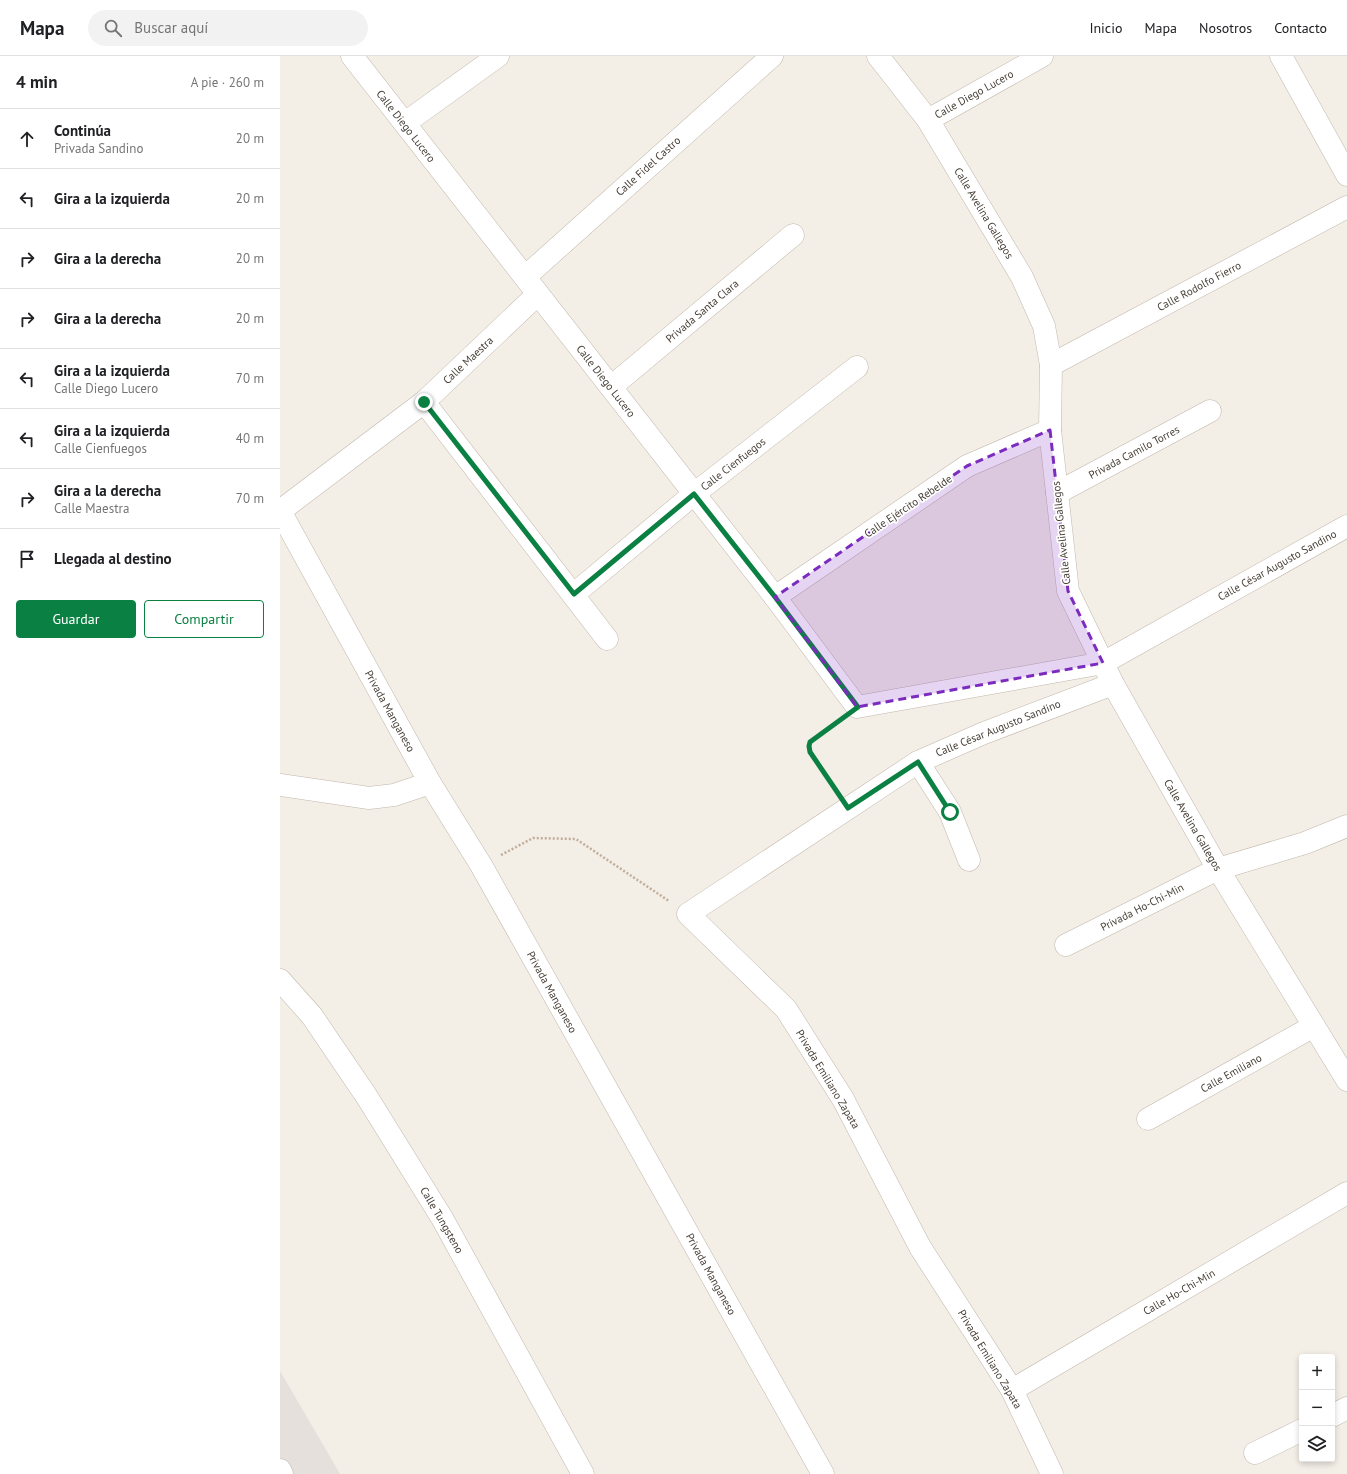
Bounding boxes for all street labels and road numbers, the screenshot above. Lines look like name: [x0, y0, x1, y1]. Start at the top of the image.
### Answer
street label: Calle Diego Lucero: [932, 66, 1016, 121]
street label: Calle Diego Lucero: [373, 87, 439, 165]
street label: Calle Fidel Castro: [613, 133, 683, 199]
street label: Calle Avelina Gallegos: [951, 165, 1017, 262]
street label: Calle Rodolfo Fierro: [1155, 258, 1244, 314]
street label: Privada Santa Clara: [663, 276, 741, 346]
street label: Calle Maestra: [440, 333, 496, 387]
street label: Calle Diego Lucero: [573, 342, 639, 420]
street label: Privada Camilo Torres: [1086, 422, 1182, 482]
street label: Calle Cienfuegos: [698, 434, 769, 494]
street label: Calle Ejército Rebelde: [861, 471, 955, 541]
street label: Calle Avelina Gallegos: [1049, 480, 1073, 585]
street label: Calle César Augusto Sandino: [1215, 526, 1339, 604]
street label: Privada Manganeso: [362, 668, 418, 754]
street label: Calle César Augusto Sandino: [933, 696, 1063, 760]
street label: Calle Avelina Gallegos: [1161, 776, 1225, 874]
street label: Privada Ho-Chi-Min: [1098, 880, 1186, 934]
street label: Privada Manganeso: [524, 949, 580, 1035]
street label: Privada Emiliano Zapata: [793, 1027, 863, 1131]
street label: Calle Emiliano: [1198, 1050, 1264, 1096]
street label: Calle Tungsteno: [417, 1184, 467, 1256]
street label: Privada Manganeso: [683, 1231, 739, 1317]
street label: Calle Ho-Chi-Min: [1141, 1266, 1217, 1318]
street label: Privada Emiliano Zapata: [955, 1307, 1025, 1411]

